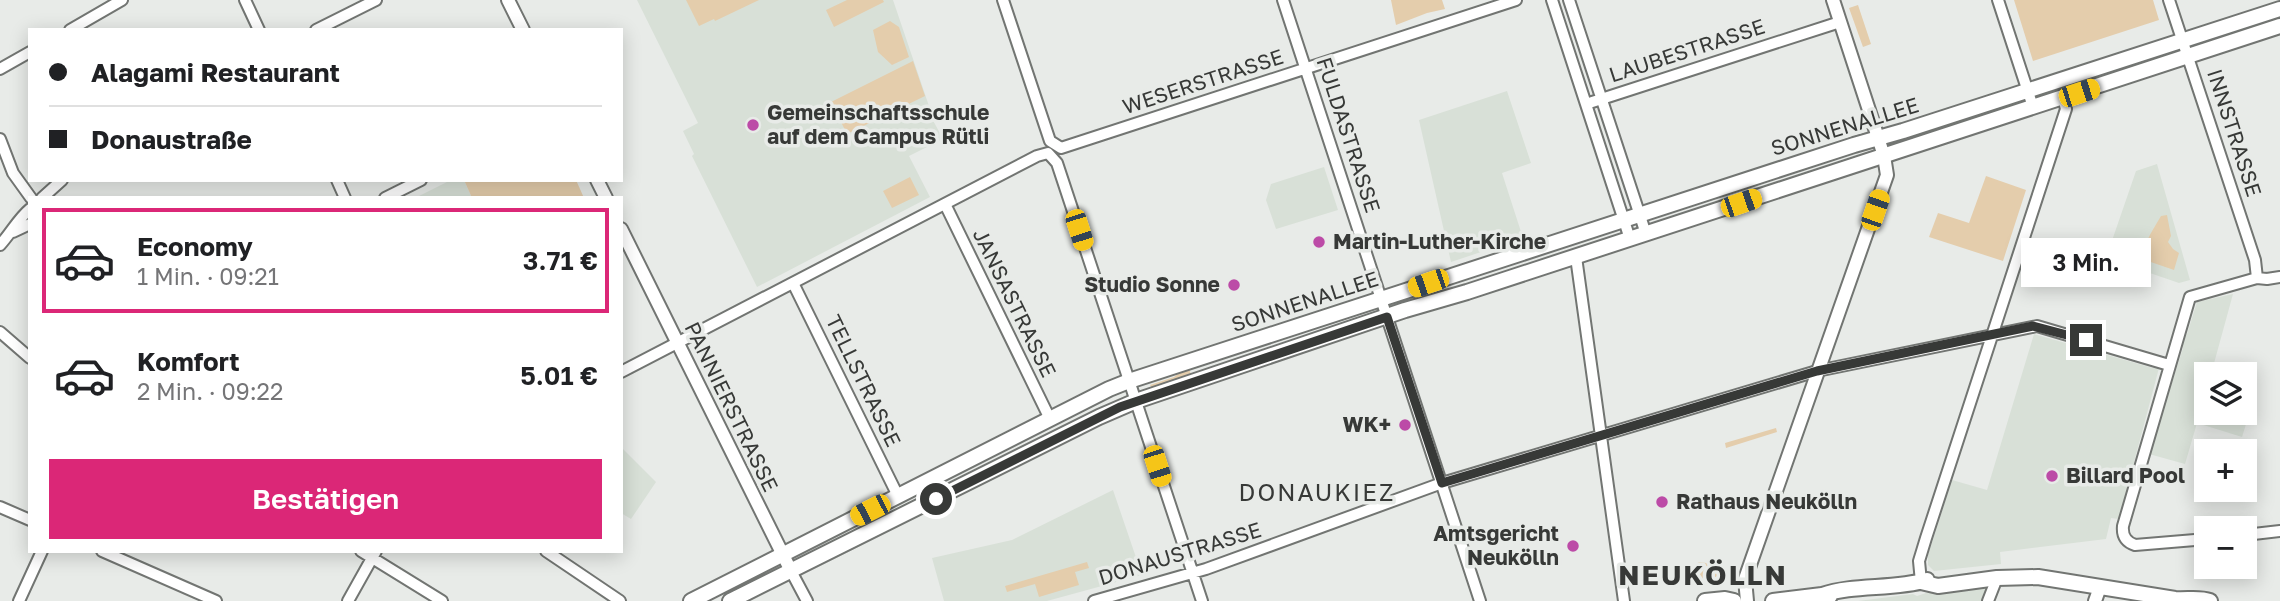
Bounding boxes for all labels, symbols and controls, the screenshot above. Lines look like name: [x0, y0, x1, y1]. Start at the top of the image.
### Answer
street label: LAUBESTRASSE: [1605, 13, 1768, 87]
street label: WESERSTRASSE: [1119, 43, 1286, 119]
street label: FULDASTRASSE: [1312, 54, 1386, 216]
text: Alagami Restaurant: [91, 57, 340, 88]
street label: INNSTRASSE: [2202, 66, 2268, 200]
car: [2056, 77, 2103, 109]
street label: SONNENALLEE: [1768, 91, 1922, 161]
place label: Gemeinschaftsschule auf dem Campus Rütli: [767, 99, 989, 149]
marker: Gemeinschaftsschule auf dem Campus Rütli: [745, 117, 761, 133]
text: Donaustraße: [91, 124, 252, 155]
car: [1718, 186, 1765, 220]
car: [1859, 187, 1892, 233]
car: [1063, 207, 1096, 253]
street label: JANSASTRASSE: [968, 224, 1062, 381]
place label: Martin-Luther-Kirche: [1333, 228, 1546, 254]
icon: car: [53, 229, 116, 292]
text: Economy: [137, 231, 253, 262]
marker: Martin-Luther-Kirche: [1311, 234, 1327, 250]
callout: 3 Min.: [2021, 238, 2151, 288]
text: 3.71 €: [523, 245, 598, 276]
text: 3 Min.: [2052, 248, 2120, 276]
text: 1 Min. · 09:21: [137, 262, 279, 290]
street label: SONNENALLEE: [1228, 265, 1382, 337]
car: [1405, 266, 1452, 300]
place label: Studio Sonne: [1084, 271, 1220, 297]
marker: Studio Sonne: [1226, 277, 1242, 293]
street label: TELLSTRASSE: [821, 310, 907, 451]
street label: PANNIERSTRASSE: [679, 317, 784, 496]
route end: [2070, 324, 2102, 356]
icon: car: [53, 344, 116, 407]
text: Komfort: [137, 346, 240, 377]
text: 5.01 €: [520, 360, 598, 391]
map controls: [2194, 362, 2257, 579]
button: layers: [2194, 362, 2257, 425]
text: 2 Min. · 09:22: [137, 377, 283, 405]
place label: WK+: [1343, 411, 1391, 437]
marker: WK+: [1397, 417, 1413, 433]
button: +: [2194, 439, 2257, 502]
car: [1141, 443, 1174, 489]
button: Bestätigen: [49, 459, 602, 539]
place label: Billard Pool: [2066, 462, 2185, 488]
marker: Billard Pool: [2044, 468, 2060, 484]
district label: DONAUKIEZ: [1239, 477, 1395, 506]
route start: [920, 483, 952, 515]
place label: Rathaus Neukölln: [1676, 488, 1857, 514]
car: [847, 491, 894, 529]
marker: Rathaus Neukölln: [1654, 494, 1670, 510]
street label: DONAUSTRASSE: [1095, 516, 1264, 590]
button: −: [2194, 516, 2257, 579]
place label: Amtsgericht Neukölln: [1433, 520, 1559, 570]
marker: Amtsgericht Neukölln: [1565, 538, 1581, 554]
district label: NEUKÖLLN: [1618, 558, 1788, 591]

